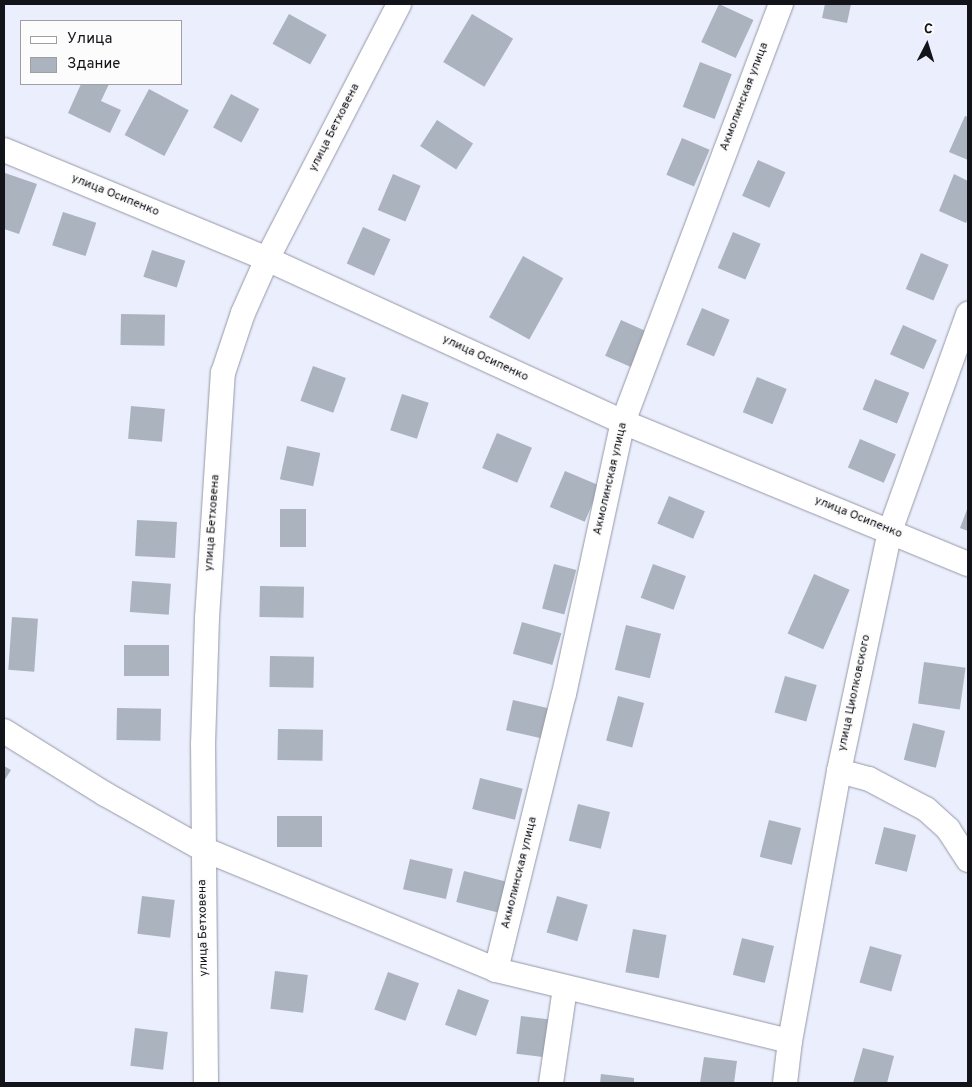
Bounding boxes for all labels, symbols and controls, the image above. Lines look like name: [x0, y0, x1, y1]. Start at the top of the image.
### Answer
legend: [20, 20, 182, 85]
north arrow: [902, 20, 952, 70]
text: С: [923, 21, 934, 38]
text: Улица: [67, 30, 112, 49]
street label: Акмолинская улица: [718, 41, 772, 153]
text: Здание: [67, 55, 120, 74]
street label: улица Бетховена: [307, 82, 363, 174]
street label: улица Осипенко: [69, 172, 161, 220]
street label: улица Осипенко: [440, 333, 530, 385]
street label: Акмолинская улица: [591, 421, 631, 537]
street label: улица Бетховена: [202, 474, 224, 572]
street label: улица Осипенко: [812, 494, 904, 542]
street label: улица Циолковского: [836, 633, 874, 753]
street label: Акмолинская улица: [499, 815, 541, 931]
street label: улица Бетховена: [196, 879, 212, 977]

